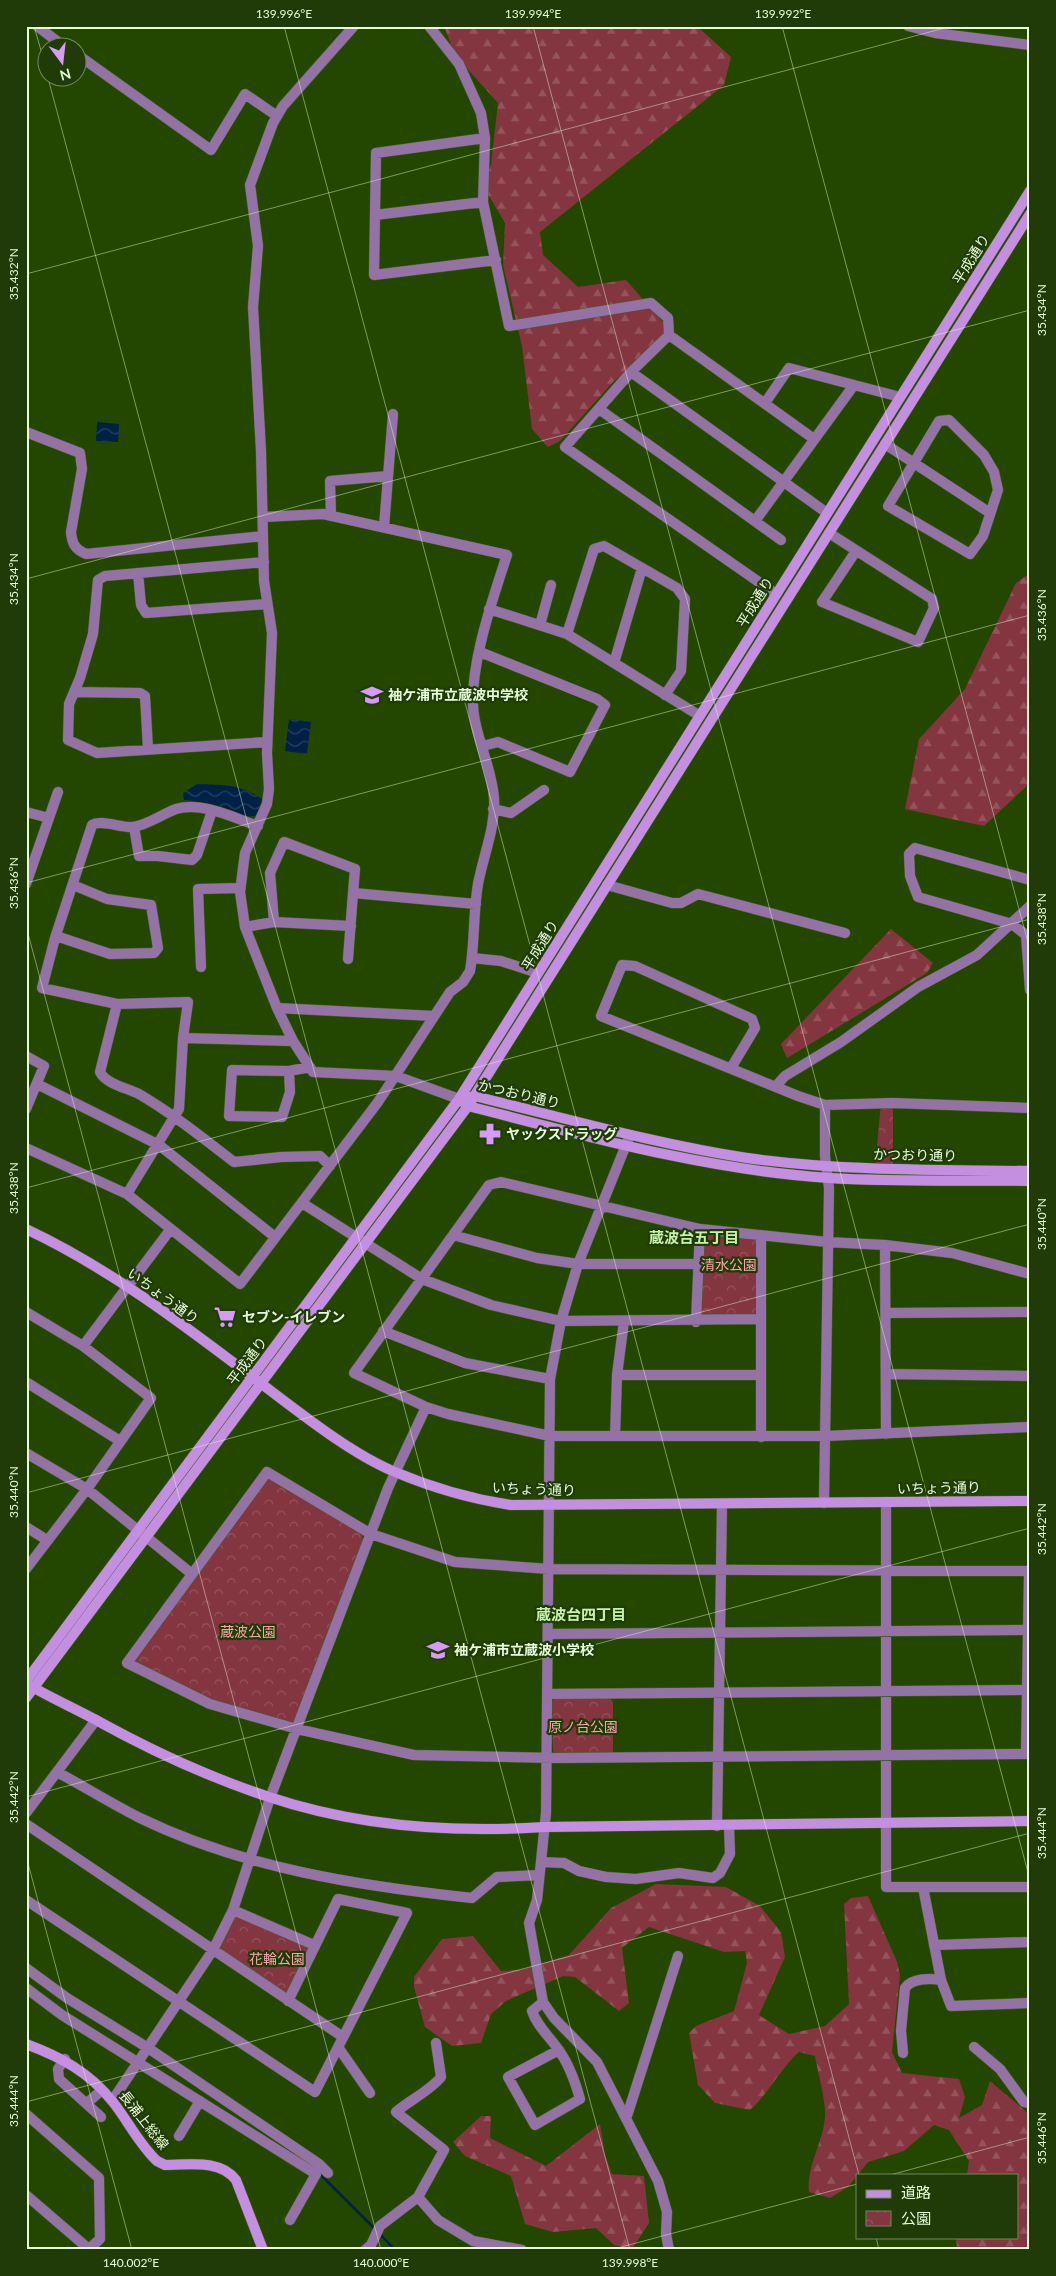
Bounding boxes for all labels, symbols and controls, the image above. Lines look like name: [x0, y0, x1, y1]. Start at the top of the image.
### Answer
text: 139.996°E: [256, 6, 312, 21]
text: 139.994°E: [505, 6, 561, 21]
text: 139.992°E: [755, 6, 811, 21]
north arrow: [38, 38, 88, 88]
text: N: [58, 65, 73, 85]
street label: 平成通り: [949, 230, 993, 287]
text: 35.432°N: [6, 248, 21, 300]
text: 35.434°N: [1034, 284, 1049, 336]
text: 35.434°N: [6, 553, 21, 605]
street label: 平成通り: [733, 573, 777, 630]
text: 35.436°N: [1034, 589, 1049, 641]
school or university icon: 袖ケ浦市立蔵波中学校: [359, 682, 385, 708]
place label: 袖ケ浦市立蔵波中学校: [388, 686, 528, 703]
text: 35.436°N: [6, 857, 21, 909]
text: 35.438°N: [1034, 893, 1049, 945]
street label: 平成通り: [518, 916, 562, 973]
street label: かつおり通り: [476, 1076, 562, 1111]
pharmacy icon: ヤックスドラッグ: [477, 1121, 503, 1147]
place label: ヤックスドラッグ: [506, 1125, 618, 1142]
street label: かつおり通り: [873, 1145, 957, 1164]
text: 35.438°N: [6, 1162, 21, 1214]
text: 35.440°N: [1034, 1198, 1049, 1250]
district label: 蔵波台五丁目: [649, 1228, 739, 1246]
park label: 清水公園: [701, 1256, 757, 1273]
street label: いちょう通り: [124, 1264, 202, 1327]
supermarket icon: セブン-イレブン: [212, 1304, 238, 1330]
place label: セブン-イレブン: [242, 1308, 345, 1325]
street label: 平成通り: [223, 1333, 270, 1388]
text: 35.440°N: [6, 1466, 21, 1518]
street label: いちょう通り: [897, 1478, 981, 1497]
street label: いちょう通り: [492, 1479, 576, 1498]
text: 35.442°N: [1034, 1503, 1049, 1555]
district label: 蔵波台四丁目: [536, 1605, 626, 1623]
park label: 蔵波公園: [220, 1623, 276, 1640]
school or university icon: 袖ケ浦市立蔵波小学校: [425, 1637, 451, 1663]
place label: 袖ケ浦市立蔵波小学校: [454, 1641, 594, 1658]
park label: 原ノ台公園: [548, 1718, 618, 1735]
text: 35.442°N: [6, 1771, 21, 1823]
text: 35.444°N: [1034, 1807, 1049, 1859]
park label: 花輪公園: [249, 1950, 305, 1967]
text: 35.444°N: [6, 2075, 21, 2127]
street label: 長浦上総線: [116, 2087, 173, 2153]
text: 35.446°N: [1034, 2112, 1049, 2164]
legend: [856, 2174, 1018, 2238]
text: 道路: [901, 2183, 931, 2201]
text: 公園: [901, 2209, 931, 2227]
text: 140.002°E: [103, 2255, 159, 2270]
text: 140.000°E: [353, 2255, 409, 2270]
text: 139.998°E: [602, 2255, 658, 2270]

